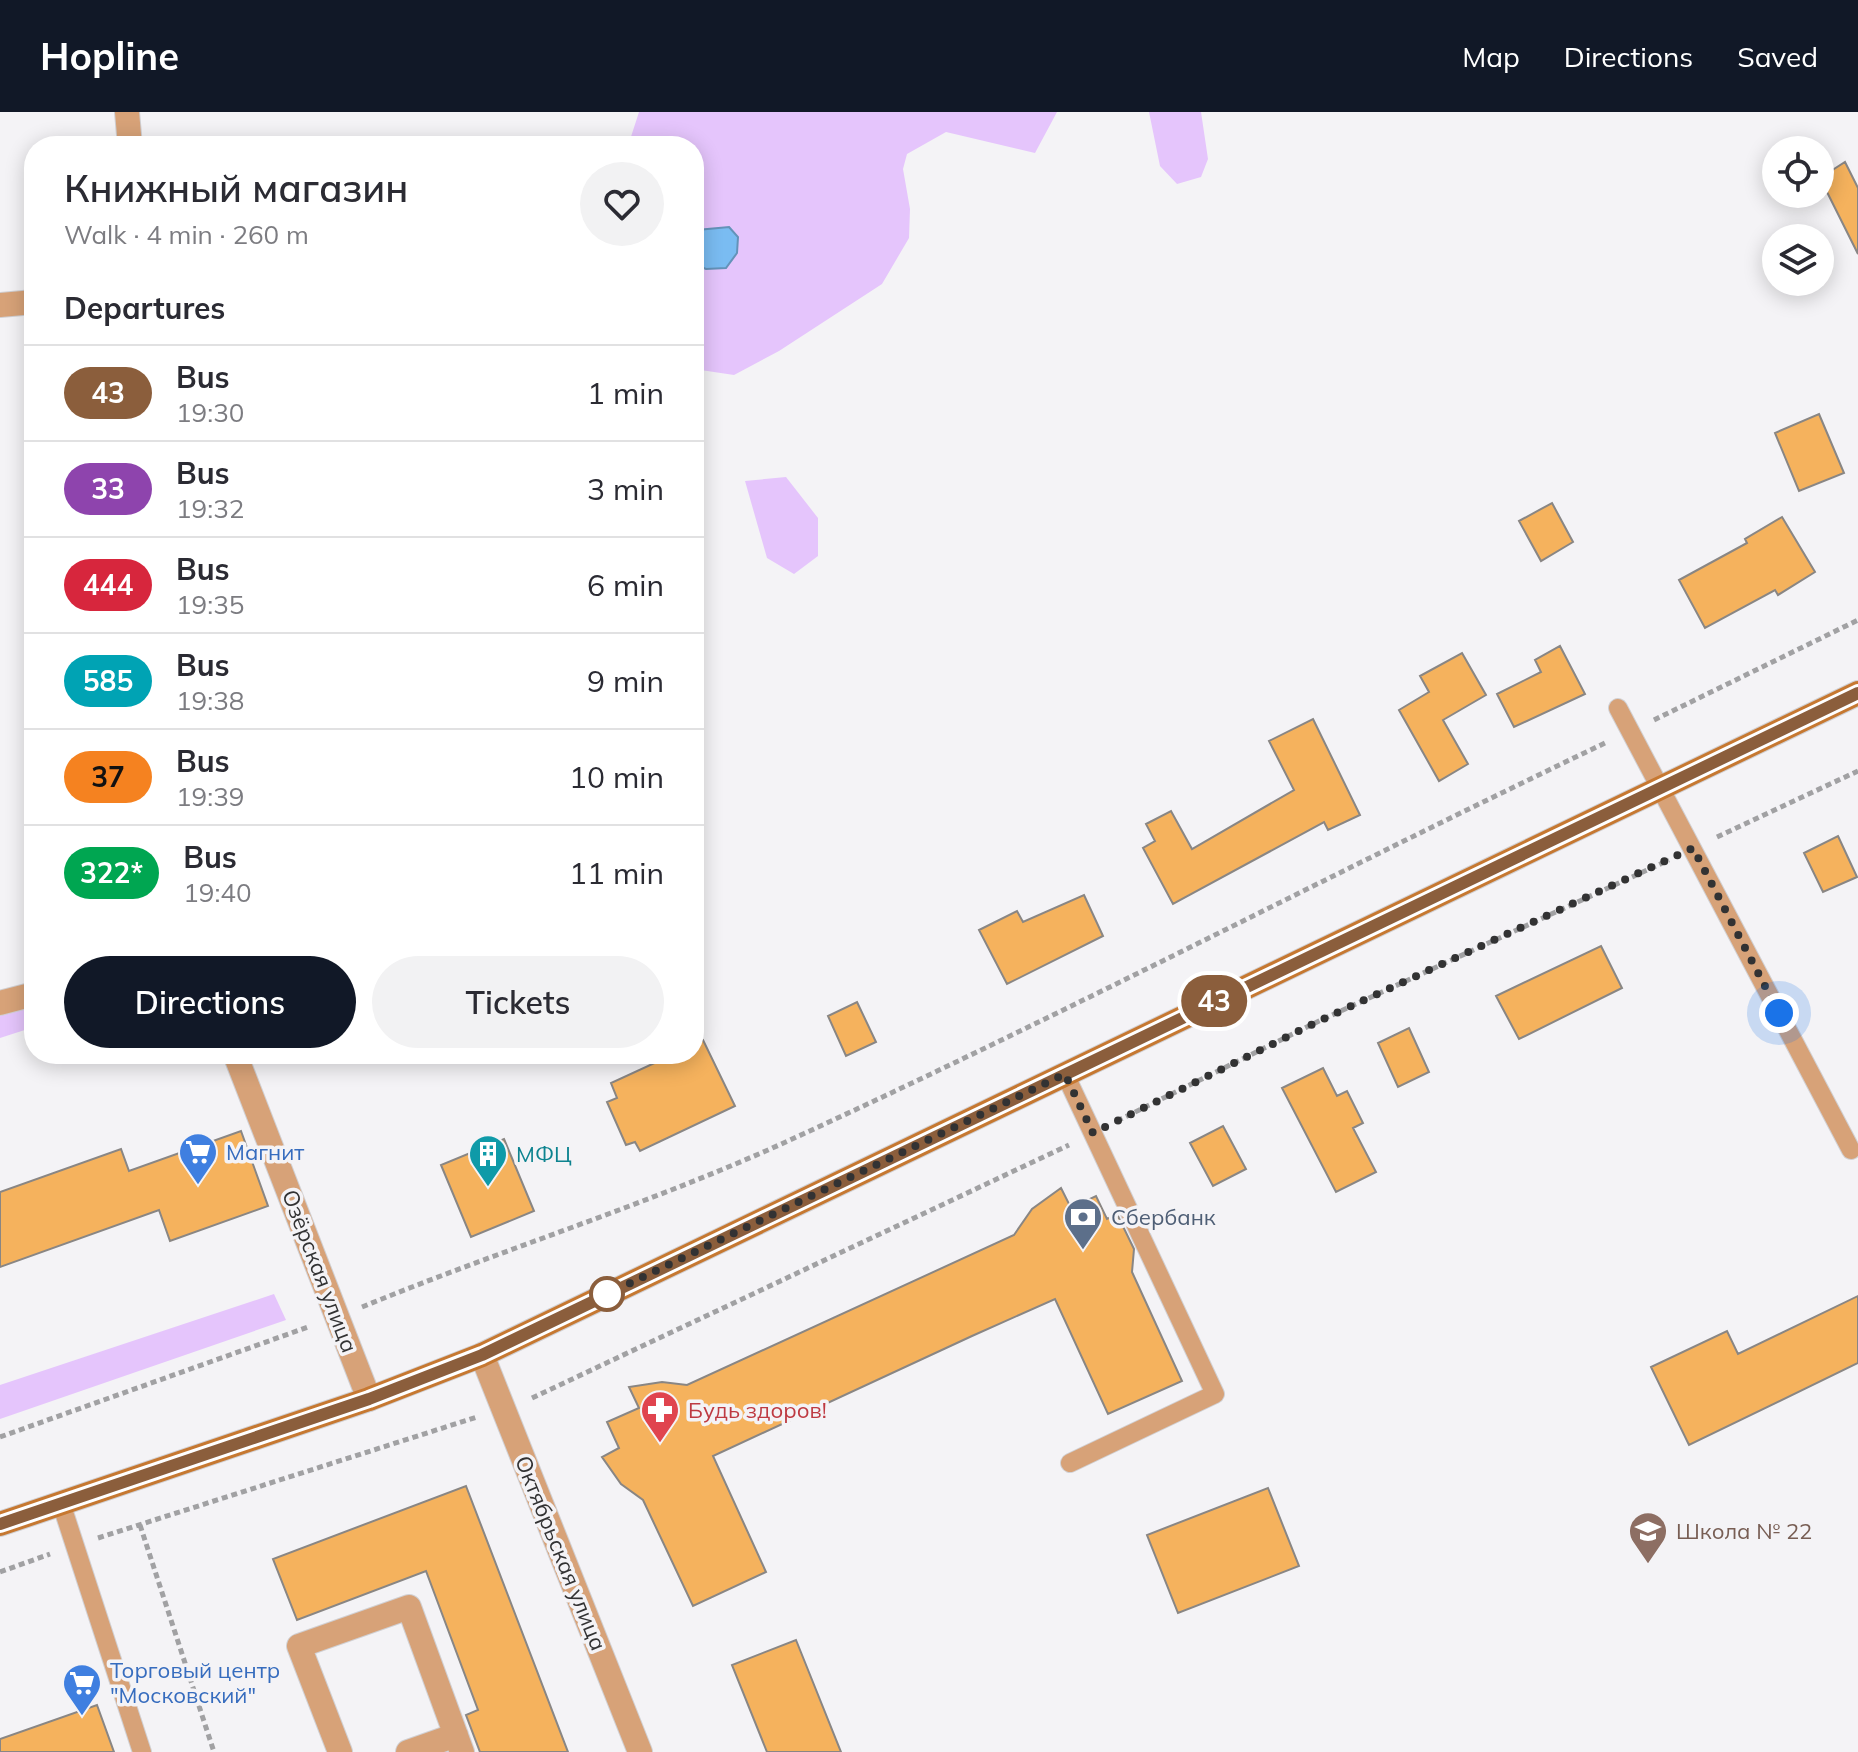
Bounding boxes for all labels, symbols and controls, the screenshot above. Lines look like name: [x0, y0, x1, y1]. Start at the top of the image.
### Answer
text: Hopline: [40, 32, 179, 80]
text: Map: [1462, 39, 1520, 74]
text: Directions: [1564, 39, 1693, 74]
text: Saved: [1737, 39, 1818, 74]
map controls: [1762, 136, 1834, 296]
button: locate: [1762, 136, 1834, 208]
button: heart: [580, 162, 664, 246]
text: Книжный магазин: [64, 164, 408, 212]
text: Walk · 4 min · 260 m: [64, 218, 309, 251]
button: layers: [1762, 224, 1834, 296]
text: Departures: [64, 289, 225, 327]
text: Bus: [176, 358, 230, 396]
text: 1 min: [587, 374, 664, 412]
text: 43: [91, 375, 125, 410]
text: 19:30: [176, 396, 244, 429]
text: Bus: [176, 454, 230, 492]
text: 3 min: [587, 470, 664, 508]
text: 33: [91, 471, 125, 506]
text: 19:32: [176, 492, 244, 525]
text: Bus: [176, 550, 230, 588]
text: 6 min: [587, 566, 664, 604]
text: 444: [83, 567, 133, 602]
text: 19:35: [176, 588, 244, 621]
text: Bus: [176, 646, 230, 684]
text: 9 min: [587, 662, 664, 700]
text: 585: [83, 663, 133, 698]
text: 19:38: [176, 684, 244, 717]
text: Bus: [176, 742, 230, 780]
text: 10 min: [569, 758, 664, 796]
text: 37: [91, 759, 125, 794]
text: 19:39: [176, 780, 244, 813]
text: Bus: [183, 838, 237, 876]
text: 11 min: [569, 854, 664, 892]
text: 322*: [80, 855, 143, 890]
text: 19:40: [183, 876, 252, 909]
button: Directions: [64, 956, 356, 1048]
button: Tickets: [372, 956, 664, 1048]
line badge: 43: [1178, 975, 1250, 1027]
text: 43: [1197, 983, 1231, 1018]
your location: [1759, 993, 1799, 1033]
supermarket icon: Магнит: [177, 1131, 219, 1186]
building icon: МФЦ: [467, 1133, 509, 1188]
place label: Магнит: [226, 1138, 304, 1166]
place label: МФЦ: [516, 1140, 572, 1168]
street label: Озёрская улица: [276, 1186, 364, 1356]
bank icon: Сбербанк: [1062, 1196, 1104, 1251]
place label: Сбербанк: [1111, 1203, 1216, 1231]
unlabelled marker: [590, 1277, 624, 1311]
pharmacy icon: Будь здоров!: [639, 1389, 681, 1444]
place label: Будь здоров!: [688, 1396, 827, 1424]
street label: Октябрьская улица: [509, 1452, 613, 1654]
school or university icon: Школа № 22: [1627, 1510, 1669, 1565]
place label: Школа № 22: [1676, 1517, 1812, 1545]
place label: Торговый центр "Московский": [110, 1656, 280, 1709]
supermarket icon: Торговый центр "Московский": [61, 1662, 103, 1717]

